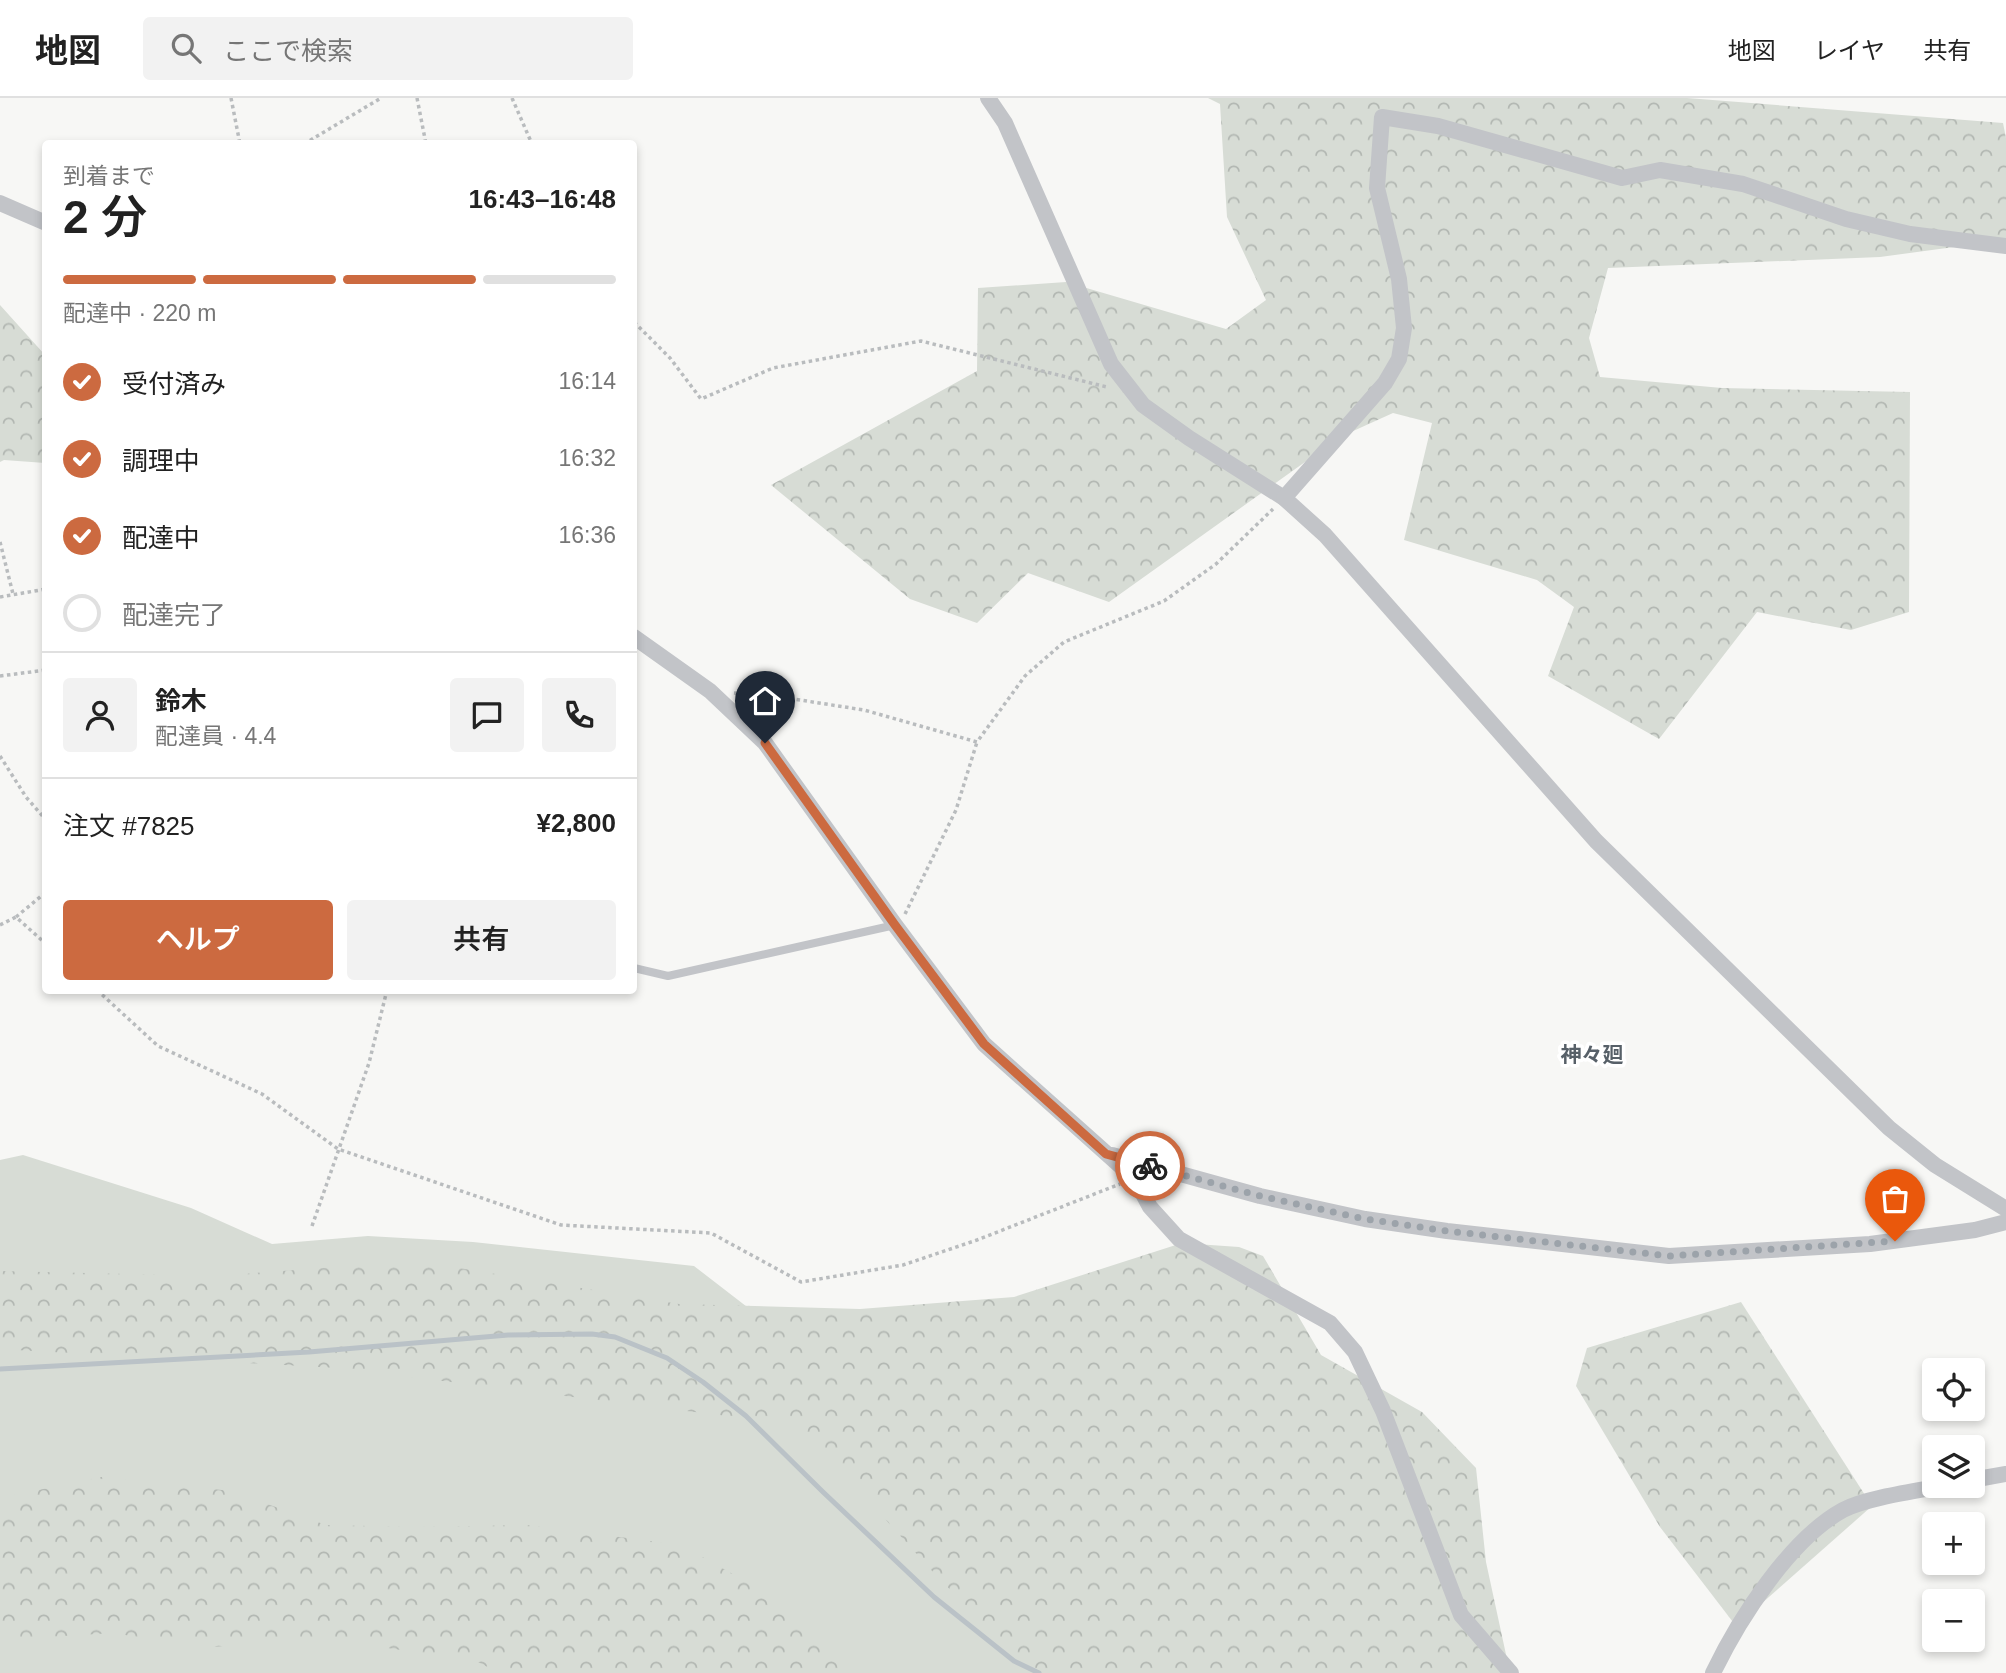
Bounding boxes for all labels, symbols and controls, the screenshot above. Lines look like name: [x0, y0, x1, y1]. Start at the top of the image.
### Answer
search box: [143, 17, 633, 80]
icon: search: [167, 29, 205, 67]
text: 地図: [35, 32, 101, 69]
text: ここで検索: [223, 36, 353, 66]
text: 地図: [1728, 37, 1776, 64]
text: レイヤ: [1814, 37, 1885, 64]
text: 共有: [1923, 37, 1971, 64]
text: 到着まで: [63, 163, 155, 189]
text: 16:43–16:48: [469, 184, 616, 214]
text: 2 分: [63, 191, 147, 243]
text: 配達中 · 220 m: [63, 300, 216, 326]
icon: check: [63, 363, 101, 401]
text: 16:14: [558, 368, 616, 394]
text: 受付済み: [122, 369, 226, 399]
icon: check: [63, 440, 101, 478]
text: 16:32: [558, 445, 616, 471]
text: 調理中: [122, 446, 200, 476]
icon: check: [63, 517, 101, 555]
text: 16:36: [558, 522, 616, 548]
text: 配達中: [122, 523, 200, 553]
text: 配達完了: [122, 600, 226, 630]
pin: [735, 671, 795, 743]
button: person: [63, 678, 137, 752]
button: chat: [450, 678, 524, 752]
button: phone: [542, 678, 616, 752]
icon: home: [746, 682, 784, 720]
text: 鈴木: [155, 686, 207, 716]
text: 配達員 · 4.4: [155, 723, 276, 749]
text: ¥2,800: [536, 808, 616, 838]
text: 注文 #7825: [63, 811, 195, 841]
button: ヘルプ: [63, 900, 333, 980]
button: 共有: [347, 900, 616, 980]
district label: 神々廻: [1561, 1043, 1624, 1066]
courier: [1115, 1131, 1185, 1201]
icon: bike: [1131, 1147, 1169, 1185]
pin: [1865, 1169, 1925, 1241]
icon: bag: [1876, 1180, 1914, 1218]
map controls: [1922, 1358, 1985, 1652]
button: locate: [1922, 1358, 1985, 1421]
button: layers: [1922, 1435, 1985, 1498]
button: +: [1922, 1512, 1985, 1575]
button: −: [1922, 1589, 1985, 1652]

